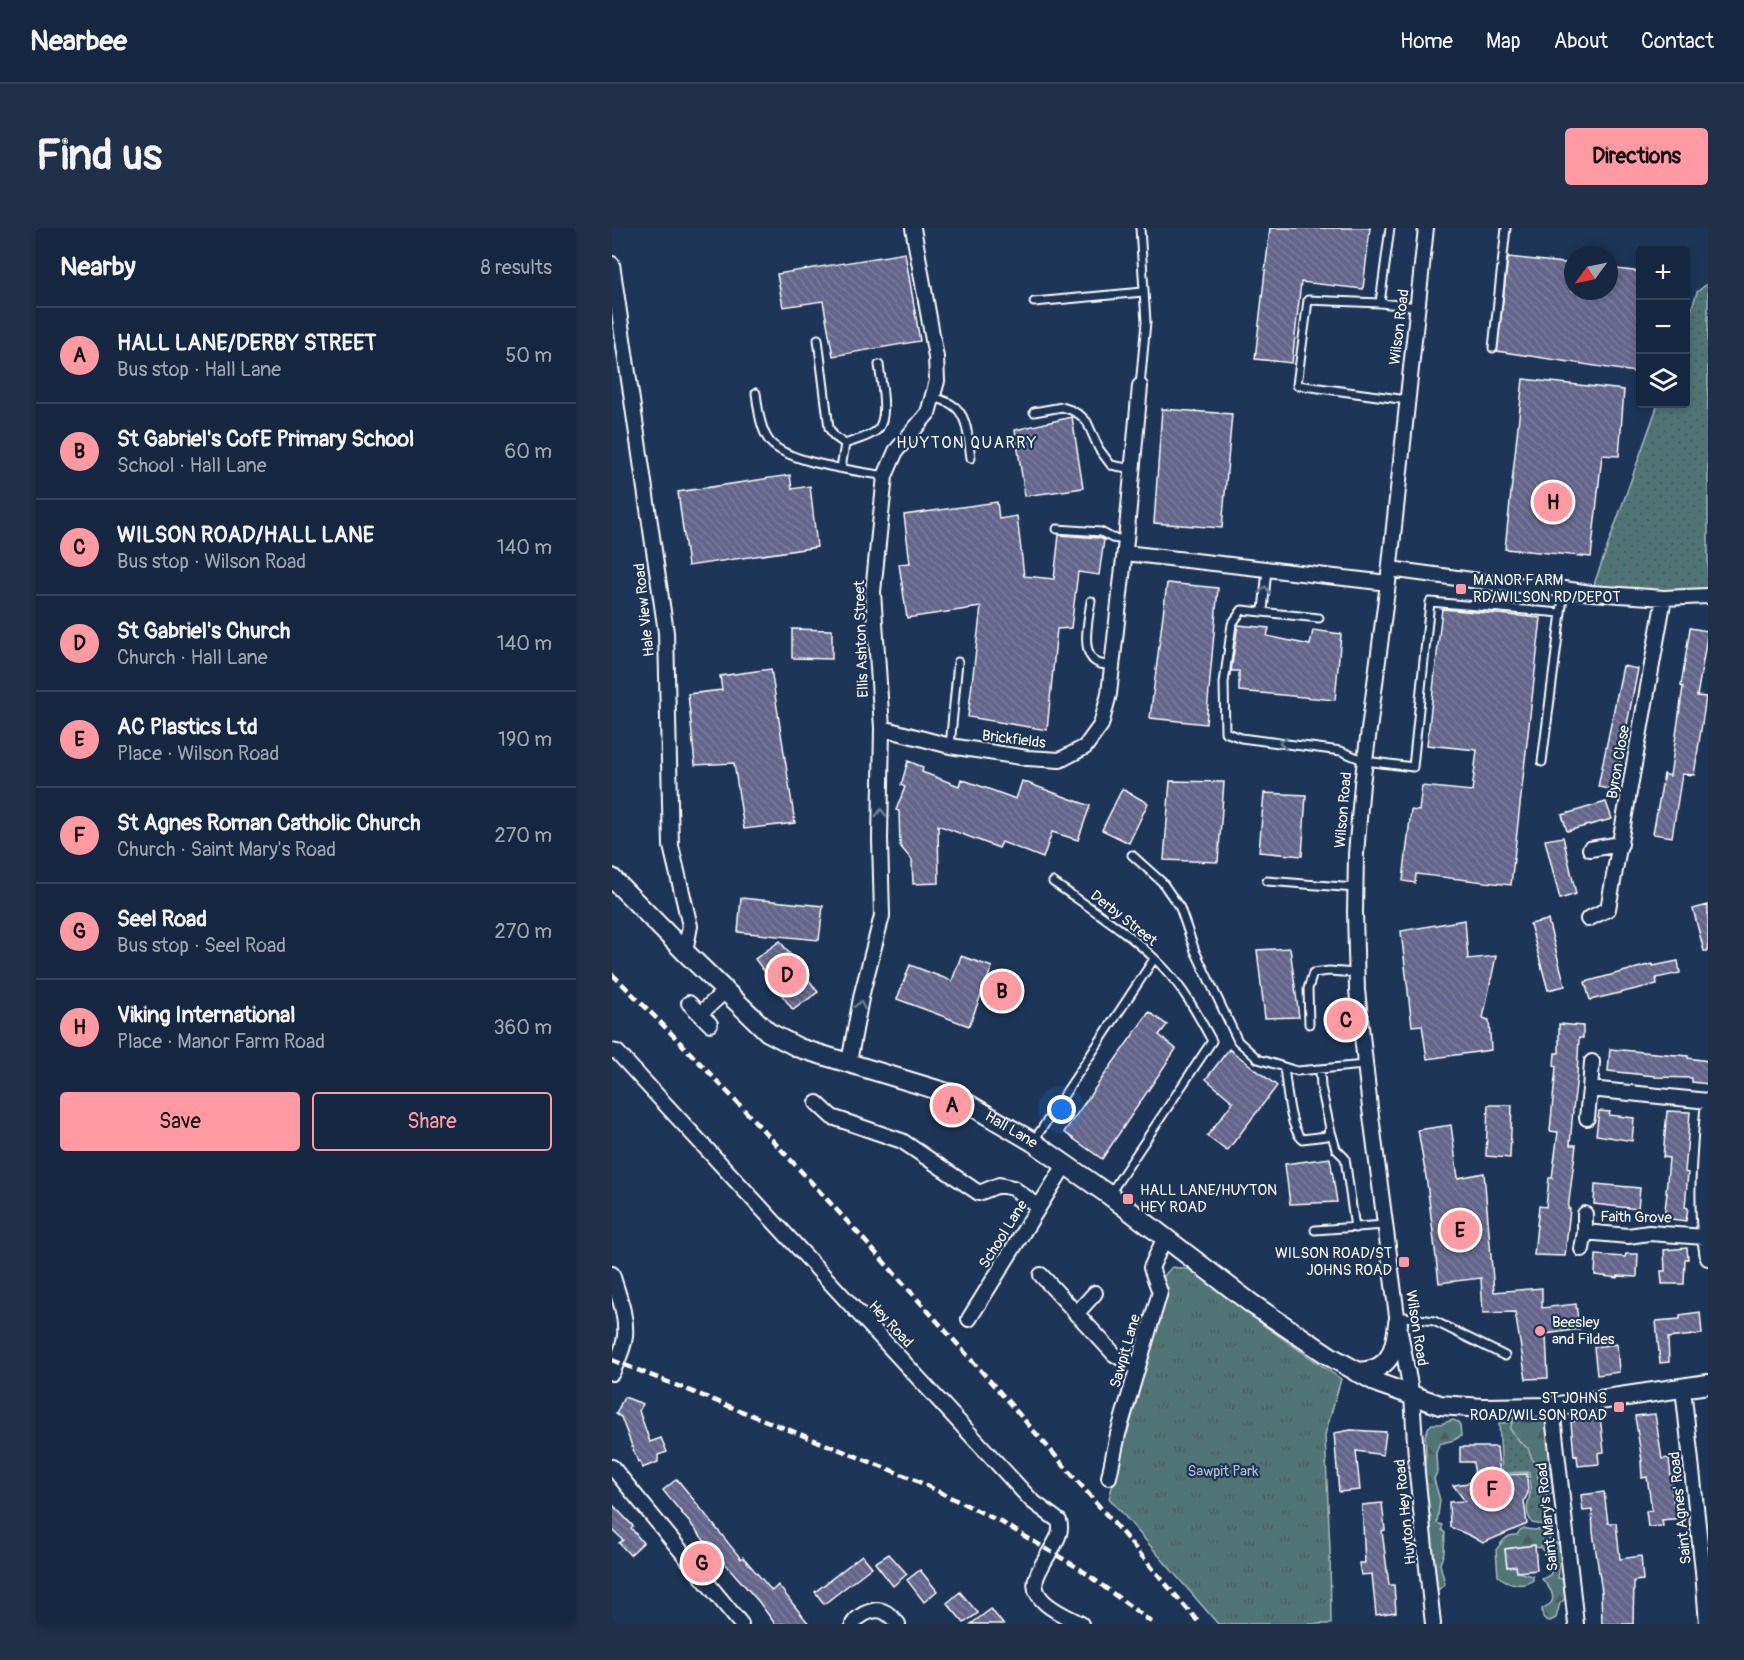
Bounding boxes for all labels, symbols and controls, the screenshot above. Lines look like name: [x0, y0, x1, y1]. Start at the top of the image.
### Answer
text: Nearbee: [30, 24, 127, 59]
text: Home: [1400, 28, 1453, 55]
text: Map: [1486, 28, 1521, 55]
text: About: [1554, 28, 1608, 55]
text: Contact: [1641, 28, 1714, 55]
button: Directions: [1565, 128, 1708, 185]
text: Find us: [36, 130, 162, 182]
north arrow: [1564, 246, 1618, 300]
map controls: [1636, 246, 1690, 408]
button: +: [1636, 246, 1690, 300]
text: Nearby: [60, 251, 136, 283]
text: 8 results: [481, 255, 552, 280]
street label: Wilson Road: [1385, 288, 1414, 366]
button: −: [1636, 300, 1690, 354]
text: HALL LANE/DERBY STREET: [117, 329, 377, 357]
text: A: [73, 343, 86, 368]
text: 50 m: [505, 343, 552, 368]
button: layers: [1636, 354, 1690, 408]
text: Bus stop · Hall Lane: [117, 357, 281, 382]
text: St Gabriel's CofE Primary School: [117, 425, 414, 453]
district label: HUYTON QUARRY: [896, 433, 1038, 453]
text: B: [74, 439, 85, 464]
text: 60 m: [505, 439, 552, 464]
text: School · Hall Lane: [117, 453, 267, 478]
pin: H: [1534, 480, 1572, 524]
text: WILSON ROAD/HALL LANE: [117, 521, 374, 549]
text: C: [73, 535, 86, 560]
text: 140 m: [497, 535, 552, 560]
text: Bus stop · Wilson Road: [117, 549, 306, 574]
street label: Hale View Road: [630, 562, 659, 658]
place label: MANOR FARM RD/WILSON RD/DEPOT: [1473, 571, 1620, 607]
street label: Ellis Ashton Street: [850, 579, 873, 698]
marker: MANOR FARM RD/WILSON RD/DEPOT: [1454, 582, 1468, 596]
one-way arrow: [1258, 586, 1271, 595]
text: St Gabriel's Church: [117, 617, 290, 645]
text: D: [73, 631, 86, 656]
text: 140 m: [497, 631, 552, 656]
text: Church · Hall Lane: [117, 645, 268, 670]
text: AC Plastics Ltd: [117, 713, 258, 741]
street label: Byron Close: [1603, 723, 1634, 800]
street label: Brickfields: [981, 726, 1047, 753]
text: E: [74, 727, 85, 752]
text: 190 m: [498, 727, 552, 752]
one-way arrow: [1279, 738, 1288, 750]
text: Place · Wilson Road: [117, 741, 279, 766]
street label: Wilson Road: [1331, 771, 1356, 849]
one-way arrow: [875, 808, 887, 817]
text: St Agnes Roman Catholic Church: [117, 809, 421, 837]
text: F: [73, 823, 86, 848]
text: 270 m: [494, 823, 552, 848]
text: Church · Saint Mary's Road: [117, 837, 336, 862]
street label: Derby Street: [1086, 886, 1162, 951]
text: Seel Road: [117, 905, 207, 933]
text: G: [73, 919, 86, 944]
text: 270 m: [494, 919, 552, 944]
text: Bus stop · Seel Road: [117, 933, 286, 958]
pin: D: [768, 952, 807, 998]
pin: B: [982, 968, 1022, 1014]
pin: C: [1326, 998, 1366, 1042]
one-way arrow: [853, 1000, 866, 1010]
text: Viking International: [117, 1001, 296, 1029]
text: H: [73, 1015, 86, 1040]
text: 360 m: [493, 1015, 552, 1040]
text: Place · Manor Farm Road: [117, 1029, 325, 1054]
pin: A: [932, 1082, 972, 1128]
button: Save: [60, 1092, 300, 1151]
button: Share: [312, 1092, 552, 1151]
your location: [1047, 1095, 1076, 1124]
street label: Hall Lane: [981, 1107, 1042, 1153]
place label: HALL LANE/HUYTON HEY ROAD: [1140, 1181, 1277, 1217]
marker: HALL LANE/HUYTON HEY ROAD: [1121, 1192, 1135, 1206]
street label: School Lane: [975, 1196, 1032, 1272]
street label: Faith Grove: [1600, 1207, 1672, 1228]
pin: E: [1440, 1208, 1480, 1252]
place label: WILSON ROAD/ST JOHNS ROAD: [1275, 1244, 1392, 1280]
marker: WILSON ROAD/ST JOHNS ROAD: [1397, 1255, 1411, 1269]
street label: Wilson Road: [1401, 1289, 1432, 1367]
street label: Hey Road: [864, 1297, 917, 1352]
street label: Sawpit Lane: [1106, 1312, 1145, 1390]
place label: Beesley and Fildes: [1552, 1313, 1615, 1349]
marker: Beesley and Fildes: [1533, 1324, 1547, 1338]
place label: ST JOHNS ROAD/WILSON ROAD: [1470, 1389, 1607, 1425]
marker: ST JOHNS ROAD/WILSON ROAD: [1612, 1400, 1626, 1414]
street label: Saint Agnes' Road: [1665, 1451, 1696, 1565]
street label: Huyton Hey Road: [1391, 1458, 1420, 1566]
park label: Sawpit Park: [1187, 1462, 1259, 1481]
street label: Saint Mary's Road: [1532, 1462, 1563, 1572]
pin: F: [1472, 1466, 1512, 1512]
pin: G: [682, 1540, 722, 1586]

